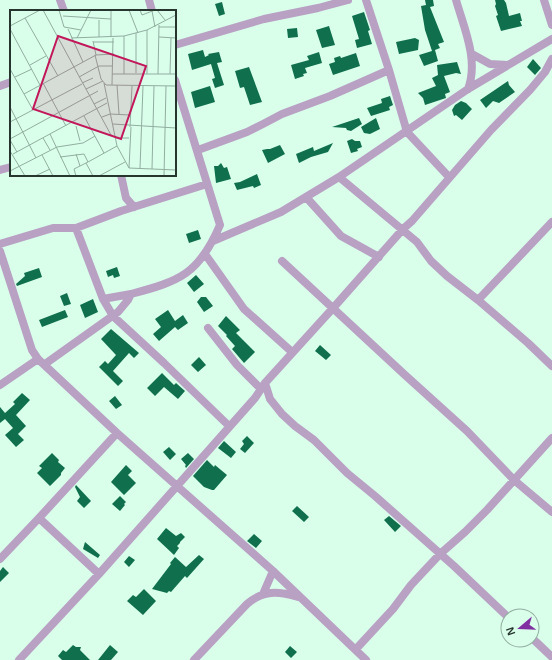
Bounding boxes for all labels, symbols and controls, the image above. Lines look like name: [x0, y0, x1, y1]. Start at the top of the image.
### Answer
inset map: [10, 10, 176, 176]
north arrow: [500, 608, 540, 648]
text: N: [504, 625, 518, 637]

